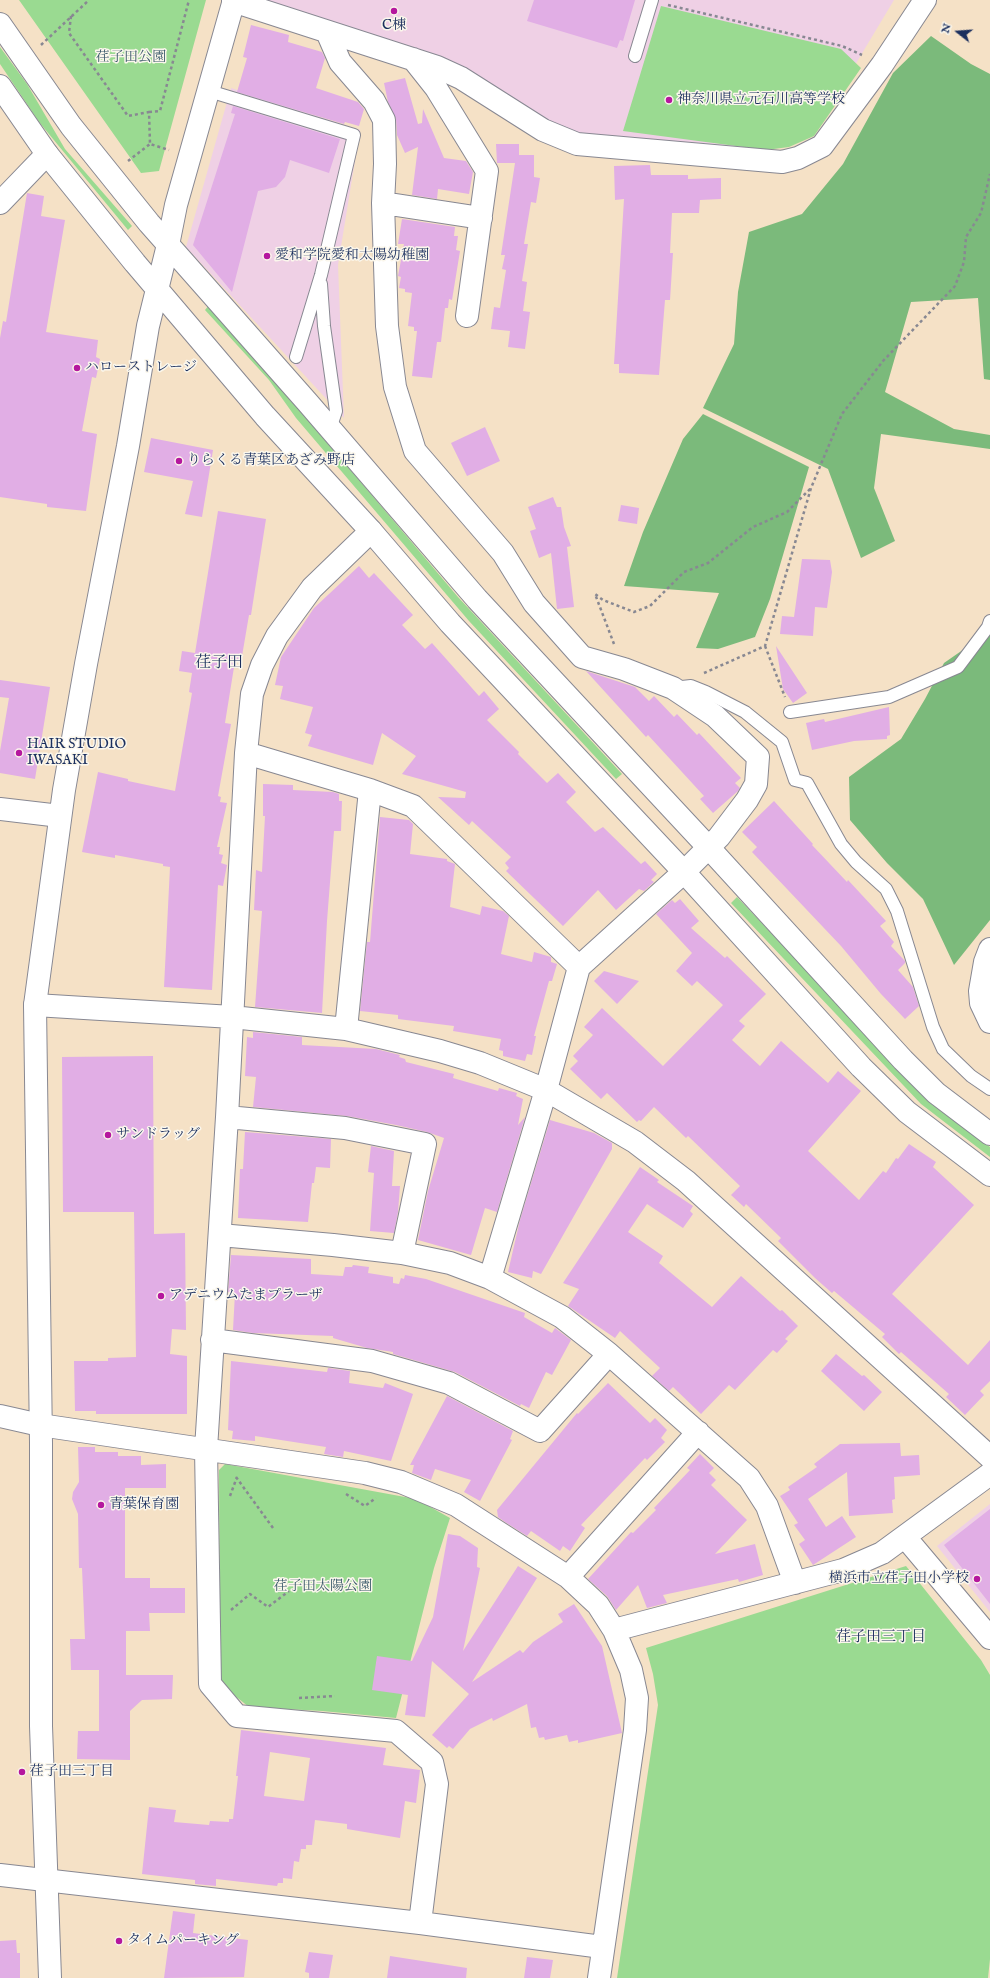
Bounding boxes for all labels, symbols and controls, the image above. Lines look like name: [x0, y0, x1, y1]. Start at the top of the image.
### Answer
marker: C棟: [389, 6, 399, 16]
north arrow: [938, 12, 978, 52]
place label: C棟: [382, 18, 406, 34]
text: N: [938, 22, 955, 35]
park label: 荏子田公園: [96, 50, 166, 66]
place label: 神奈川県立元石川高等学校: [677, 92, 845, 108]
marker: 神奈川県立元石川高等学校: [664, 95, 674, 105]
place label: 愛和学院愛和太陽幼稚園: [275, 248, 429, 264]
marker: 愛和学院愛和太陽幼稚園: [262, 251, 272, 261]
place label: ハローストレージ: [85, 360, 197, 376]
marker: ハローストレージ: [72, 363, 82, 373]
place label: りらくる青葉区あざみ野店: [187, 453, 355, 469]
marker: りらくる青葉区あざみ野店: [174, 456, 184, 466]
district label: 荏子田: [195, 654, 243, 674]
place label: HAIR STUDIO IWASAKI: [27, 737, 126, 770]
marker: HAIR STUDIO IWASAKI: [14, 748, 24, 758]
place label: サンドラッグ: [116, 1127, 200, 1143]
marker: サンドラッグ: [103, 1130, 113, 1140]
place label: アデニウムたまプラーザ: [169, 1288, 323, 1304]
marker: アデニウムたまプラーザ: [156, 1291, 166, 1301]
place label: 青葉保育園: [109, 1497, 179, 1513]
marker: 青葉保育園: [96, 1500, 106, 1510]
place label: 横浜市立荏子田小学校: [829, 1571, 969, 1587]
marker: 横浜市立荏子田小学校: [972, 1574, 982, 1584]
park label: 荏子田太陽公園: [274, 1579, 372, 1595]
district label: 荏子田三丁目: [836, 1629, 926, 1647]
place label: 荏子田三丁目: [30, 1764, 114, 1780]
marker: 荏子田三丁目: [17, 1767, 27, 1777]
place label: タイムパーキング: [127, 1933, 239, 1949]
marker: タイムパーキング: [114, 1936, 124, 1946]

